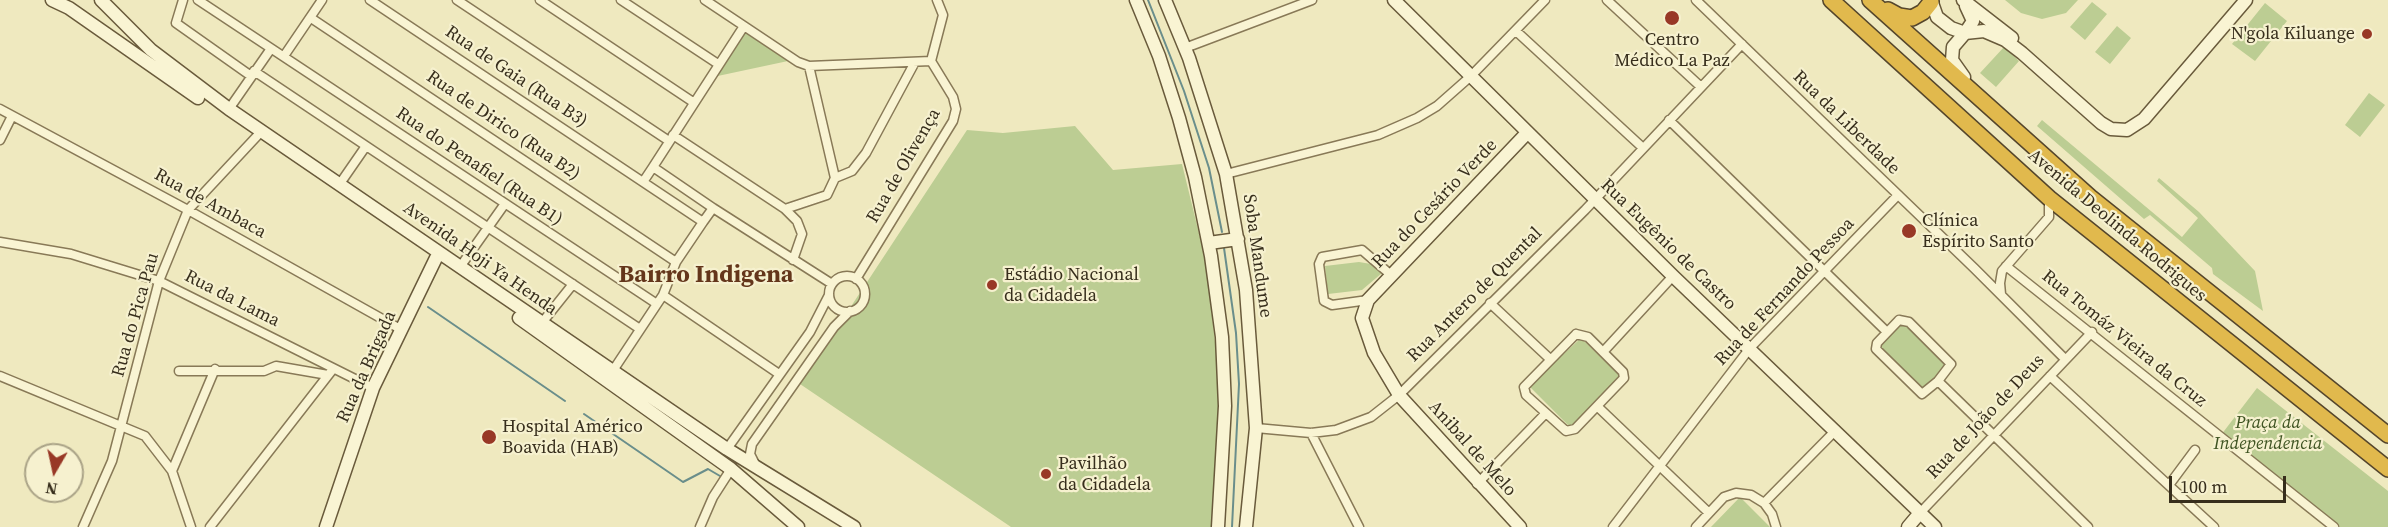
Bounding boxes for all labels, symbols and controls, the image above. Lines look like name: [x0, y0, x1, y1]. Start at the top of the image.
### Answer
marker: Centro Médico La Paz: [1663, 9, 1681, 27]
street label: Rua de Gaia (Rua B3): [441, 21, 591, 133]
place label: N'gola Kiluange: [2231, 23, 2355, 45]
marker: N'gola Kiluange: [2360, 27, 2374, 41]
place label: Centro Médico La Paz: [1614, 29, 1730, 72]
street label: Rua de Dirico (Rua B2): [422, 66, 584, 186]
street label: Rua da Liberdade: [1788, 66, 1904, 180]
street label: Rua do Penafiel (Rua B1): [391, 103, 567, 231]
street label: Rua de Olivença: [862, 105, 946, 227]
street label: Rua do Cesário Verde: [1368, 135, 1502, 273]
street label: Avenida Deolinda Rodrigues: [2023, 145, 2211, 307]
street label: Rua de Ambaca: [150, 164, 270, 244]
street label: Rua Eugênio de Castro: [1596, 175, 1740, 315]
street label: Soba Mandume: [1238, 193, 1276, 319]
street label: Avenida Hoji Ya Henda: [399, 198, 561, 320]
place label: Clínica Espírito Santo: [1922, 210, 2034, 252]
street label: Rua de Fernando Pessoa: [1711, 213, 1859, 371]
marker: Clínica Espírito Santo: [1900, 222, 1918, 240]
street label: Rua Antero de Quental: [1403, 223, 1547, 367]
street label: Rua do Pica Pau: [108, 250, 164, 380]
district label: Bairro Indigena: [619, 262, 793, 290]
place label: Estádio Nacional da Cidadela: [1004, 264, 1139, 306]
street label: Rua da Lama: [181, 266, 283, 332]
street label: Rua Tomáz Vieira da Cruz: [2037, 266, 2211, 412]
marker: Estádio Nacional da Cidadela: [985, 278, 999, 292]
street label: Rua da Brigada: [333, 308, 401, 426]
street label: Rua de João de Deus: [1923, 350, 2049, 484]
street label: Anibal de Melo: [1423, 397, 1521, 501]
park label: Praça da Independencia: [2214, 412, 2322, 454]
place label: Hospital Américo Boavida (HAB): [502, 416, 643, 458]
marker: Hospital Américo Boavida (HAB): [480, 428, 498, 446]
north arrow: [24, 443, 84, 503]
place label: Pavilhão da Cidadela: [1058, 453, 1151, 496]
scale bar: [2172, 464, 2289, 502]
marker: Pavilhão da Cidadela: [1039, 467, 1053, 481]
text: 100 m: [2180, 474, 2227, 499]
text: N: [44, 477, 59, 501]

